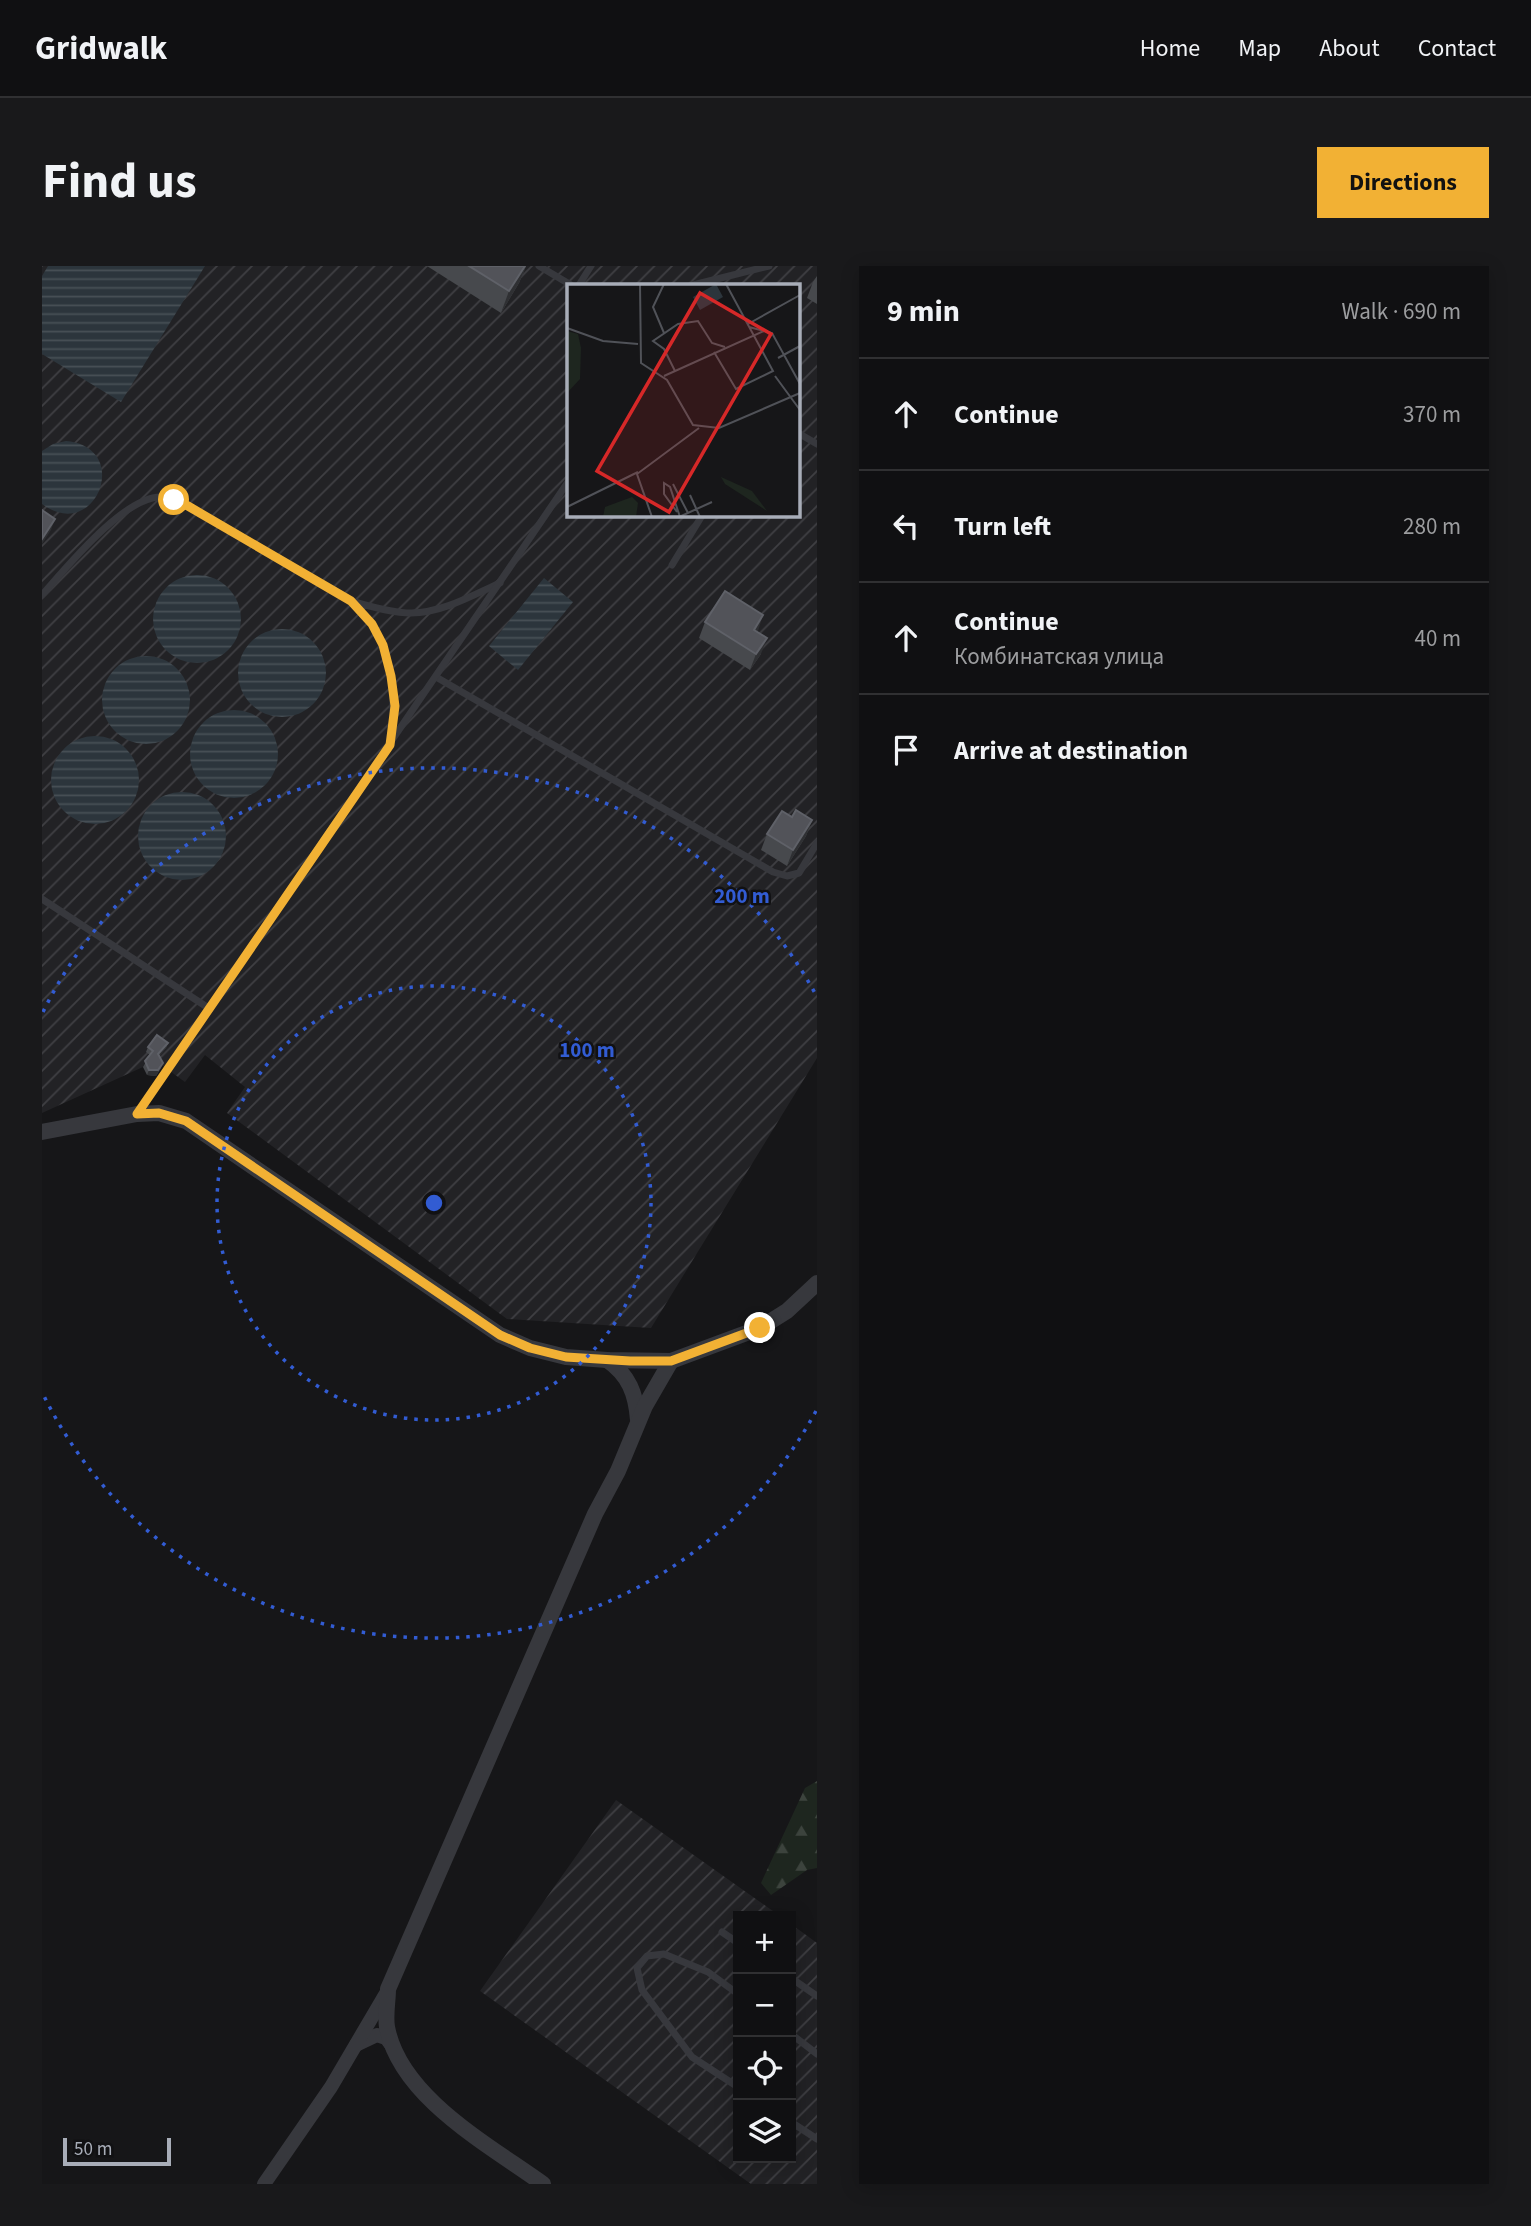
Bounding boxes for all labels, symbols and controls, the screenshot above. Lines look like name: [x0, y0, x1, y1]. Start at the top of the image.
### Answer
text: Gridwalk: [35, 25, 167, 72]
text: Home: [1140, 31, 1200, 66]
text: Map: [1238, 31, 1281, 66]
text: About: [1319, 31, 1380, 66]
text: Contact: [1418, 31, 1496, 66]
text: Find us: [42, 147, 197, 217]
button: Directions: [1317, 147, 1489, 218]
inset map: [567, 284, 800, 516]
text: 9 min: [887, 290, 960, 333]
text: Walk · 690 m: [1342, 295, 1461, 328]
icon: ahead: [887, 395, 925, 433]
text: Continue: [954, 396, 1059, 433]
text: 370 m: [1403, 398, 1461, 431]
route start: [158, 484, 189, 515]
icon: left: [887, 507, 925, 545]
text: Turn left: [954, 508, 1051, 545]
text: 280 m: [1403, 510, 1461, 543]
text: Continue: [954, 603, 1059, 640]
icon: ahead: [887, 619, 925, 657]
text: 40 m: [1414, 622, 1461, 655]
text: Комбинатская улица: [954, 640, 1164, 673]
icon: arrive: [887, 731, 925, 769]
text: Arrive at destination: [954, 732, 1188, 769]
text: 200 m: [714, 881, 770, 911]
text: 100 m: [559, 1035, 615, 1065]
centre of rings: [422, 1191, 446, 1215]
route end: [744, 1312, 775, 1343]
map controls: [733, 1911, 796, 2163]
button: +: [733, 1911, 796, 1974]
button: −: [733, 1974, 796, 2037]
button: locate: [733, 2037, 796, 2100]
button: layers: [733, 2100, 796, 2163]
scale bar: [63, 2135, 172, 2167]
text: 50 m: [74, 2136, 112, 2163]

